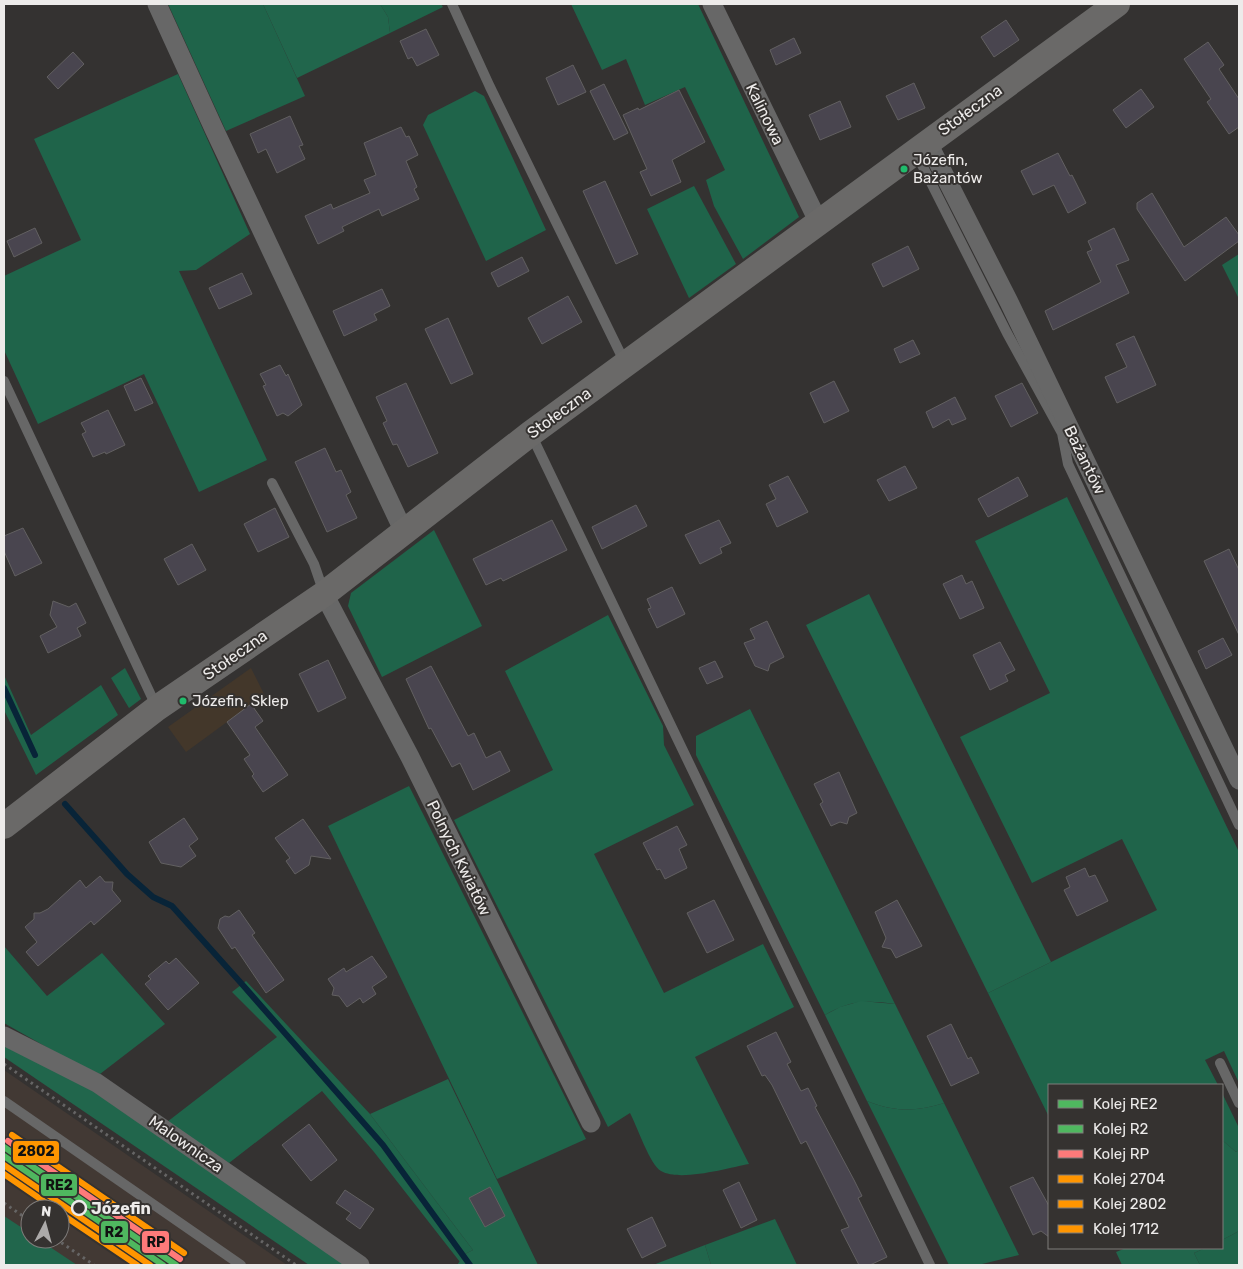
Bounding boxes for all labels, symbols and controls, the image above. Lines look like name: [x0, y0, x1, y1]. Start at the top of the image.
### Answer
street label: Kalinowa: [742, 80, 788, 148]
street label: Stołeczna: [934, 80, 1006, 140]
place label: Józefin, Bażantów: [913, 151, 983, 187]
marker: Józefin, Bażantów: [899, 164, 909, 174]
street label: Stołeczna: [523, 383, 595, 443]
street label: Bażantów: [1060, 423, 1110, 498]
street label: Stołeczna: [199, 626, 271, 684]
place label: Józefin, Sklep: [192, 692, 289, 710]
marker: Józefin, Sklep: [178, 696, 188, 706]
street label: Polnych Kwiatów: [423, 797, 495, 919]
legend: [1048, 1084, 1223, 1249]
text: Kolej RE2: [1093, 1095, 1158, 1113]
street label: Malownicza: [145, 1111, 227, 1177]
text: Kolej R2: [1093, 1120, 1149, 1138]
line badge: 2802: [12, 1140, 60, 1164]
text: 2802: [17, 1143, 55, 1160]
text: Kolej RP: [1093, 1145, 1150, 1163]
text: Kolej 2704: [1093, 1170, 1165, 1188]
line badge: RE2: [40, 1173, 78, 1197]
text: RE2: [45, 1177, 73, 1194]
text: Kolej 2802: [1093, 1195, 1167, 1213]
north arrow: [20, 1199, 70, 1249]
place label: Józefin: [91, 1199, 151, 1218]
marker: Józefin: [71, 1200, 87, 1216]
text: N: [40, 1203, 52, 1221]
line badge: R2: [100, 1220, 129, 1244]
text: Kolej 1712: [1093, 1220, 1159, 1238]
text: R2: [105, 1224, 123, 1241]
line badge: RP: [141, 1230, 170, 1254]
text: RP: [146, 1234, 166, 1251]

